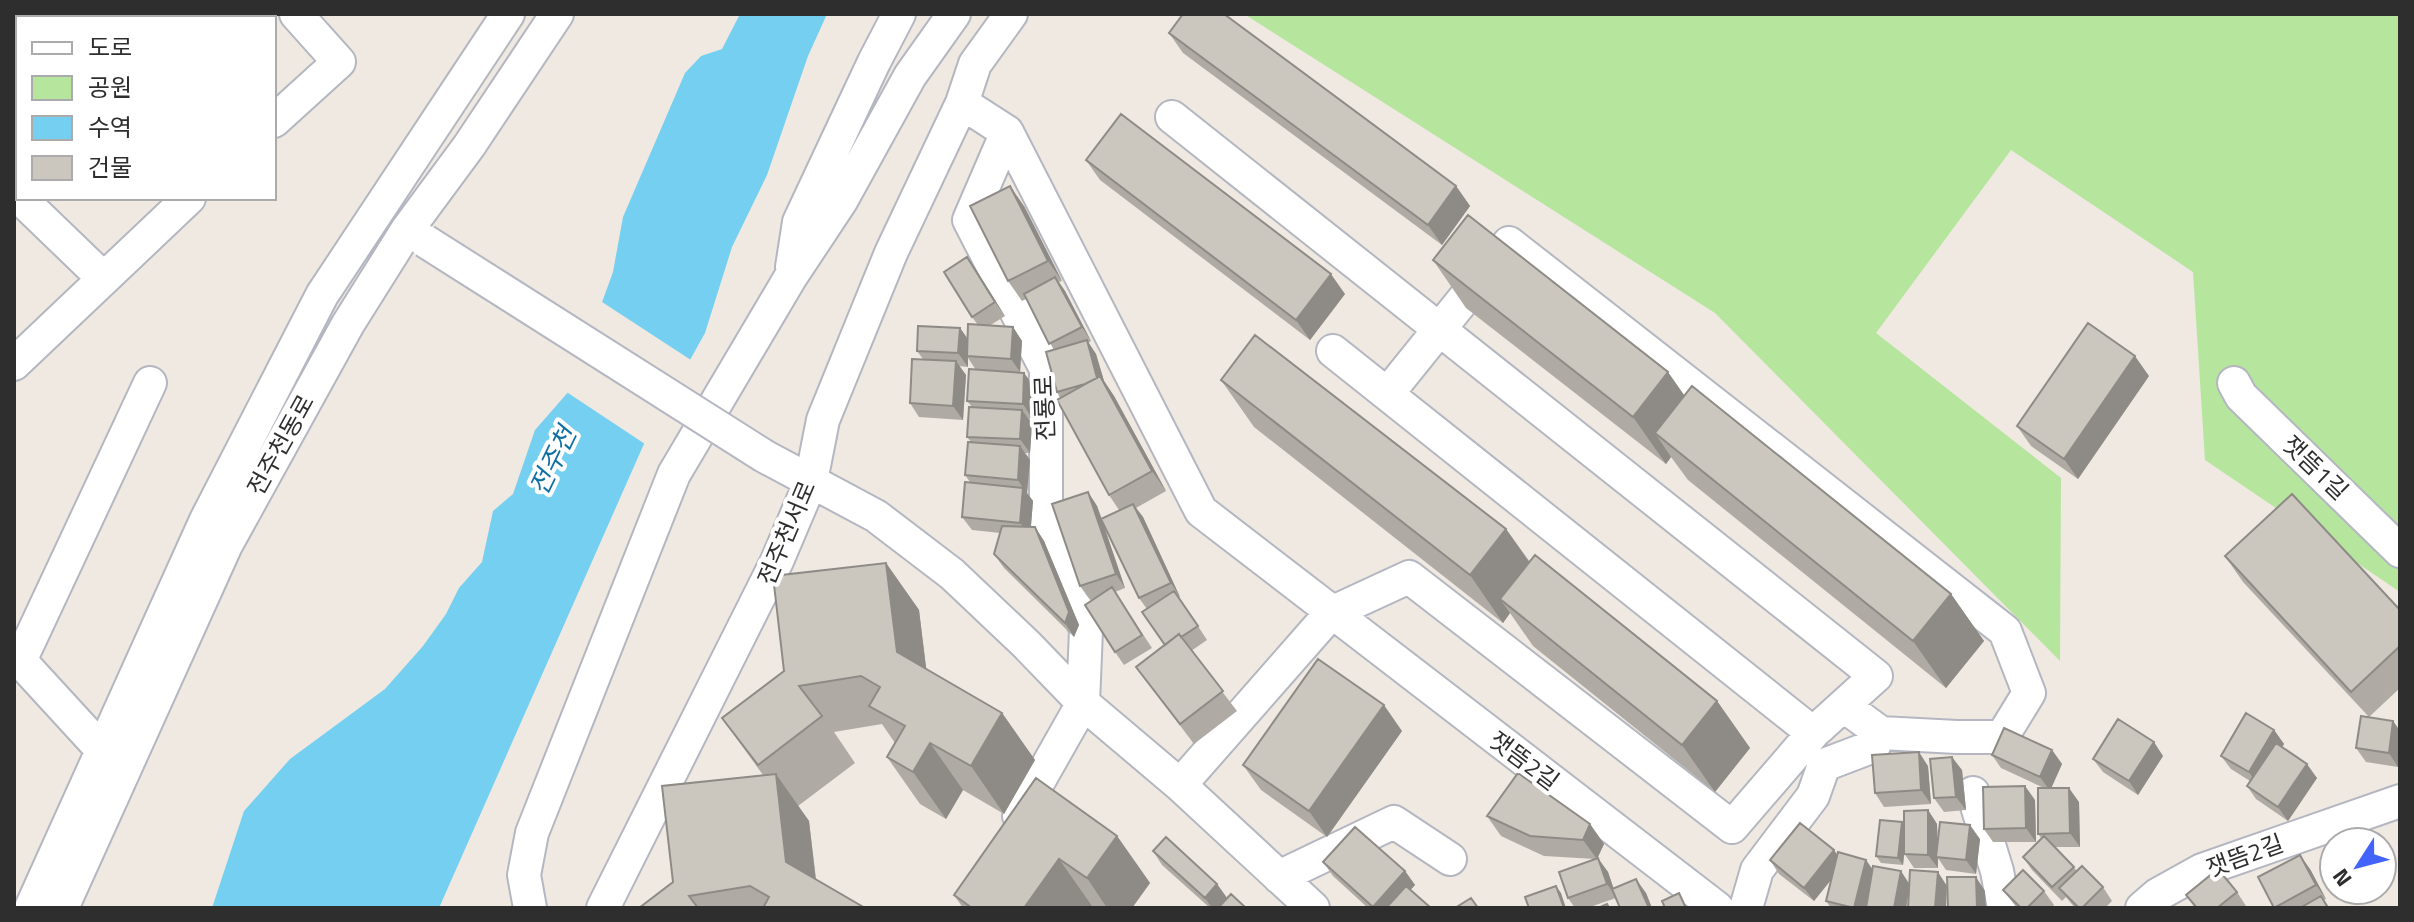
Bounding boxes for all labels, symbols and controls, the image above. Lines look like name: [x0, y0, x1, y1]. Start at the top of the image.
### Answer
legend: [16, 16, 276, 200]
text: 도로: [88, 29, 132, 65]
text: 공원: [88, 69, 132, 105]
text: 수역: [88, 109, 132, 145]
text: 건물: [88, 149, 132, 185]
street label: 전룡로: [1025, 374, 1063, 442]
street label: 전주천동로: [238, 388, 323, 502]
water label: 전주천: [519, 417, 587, 502]
street label: 잿뜸1길: [2275, 427, 2357, 508]
street label: 전주천서로: [748, 475, 824, 590]
street label: 잿뜸2길: [1482, 722, 1567, 799]
street label: 잿뜸2길: [2201, 825, 2288, 886]
north arrow: [2318, 826, 2398, 906]
text: N: [2324, 862, 2360, 894]

